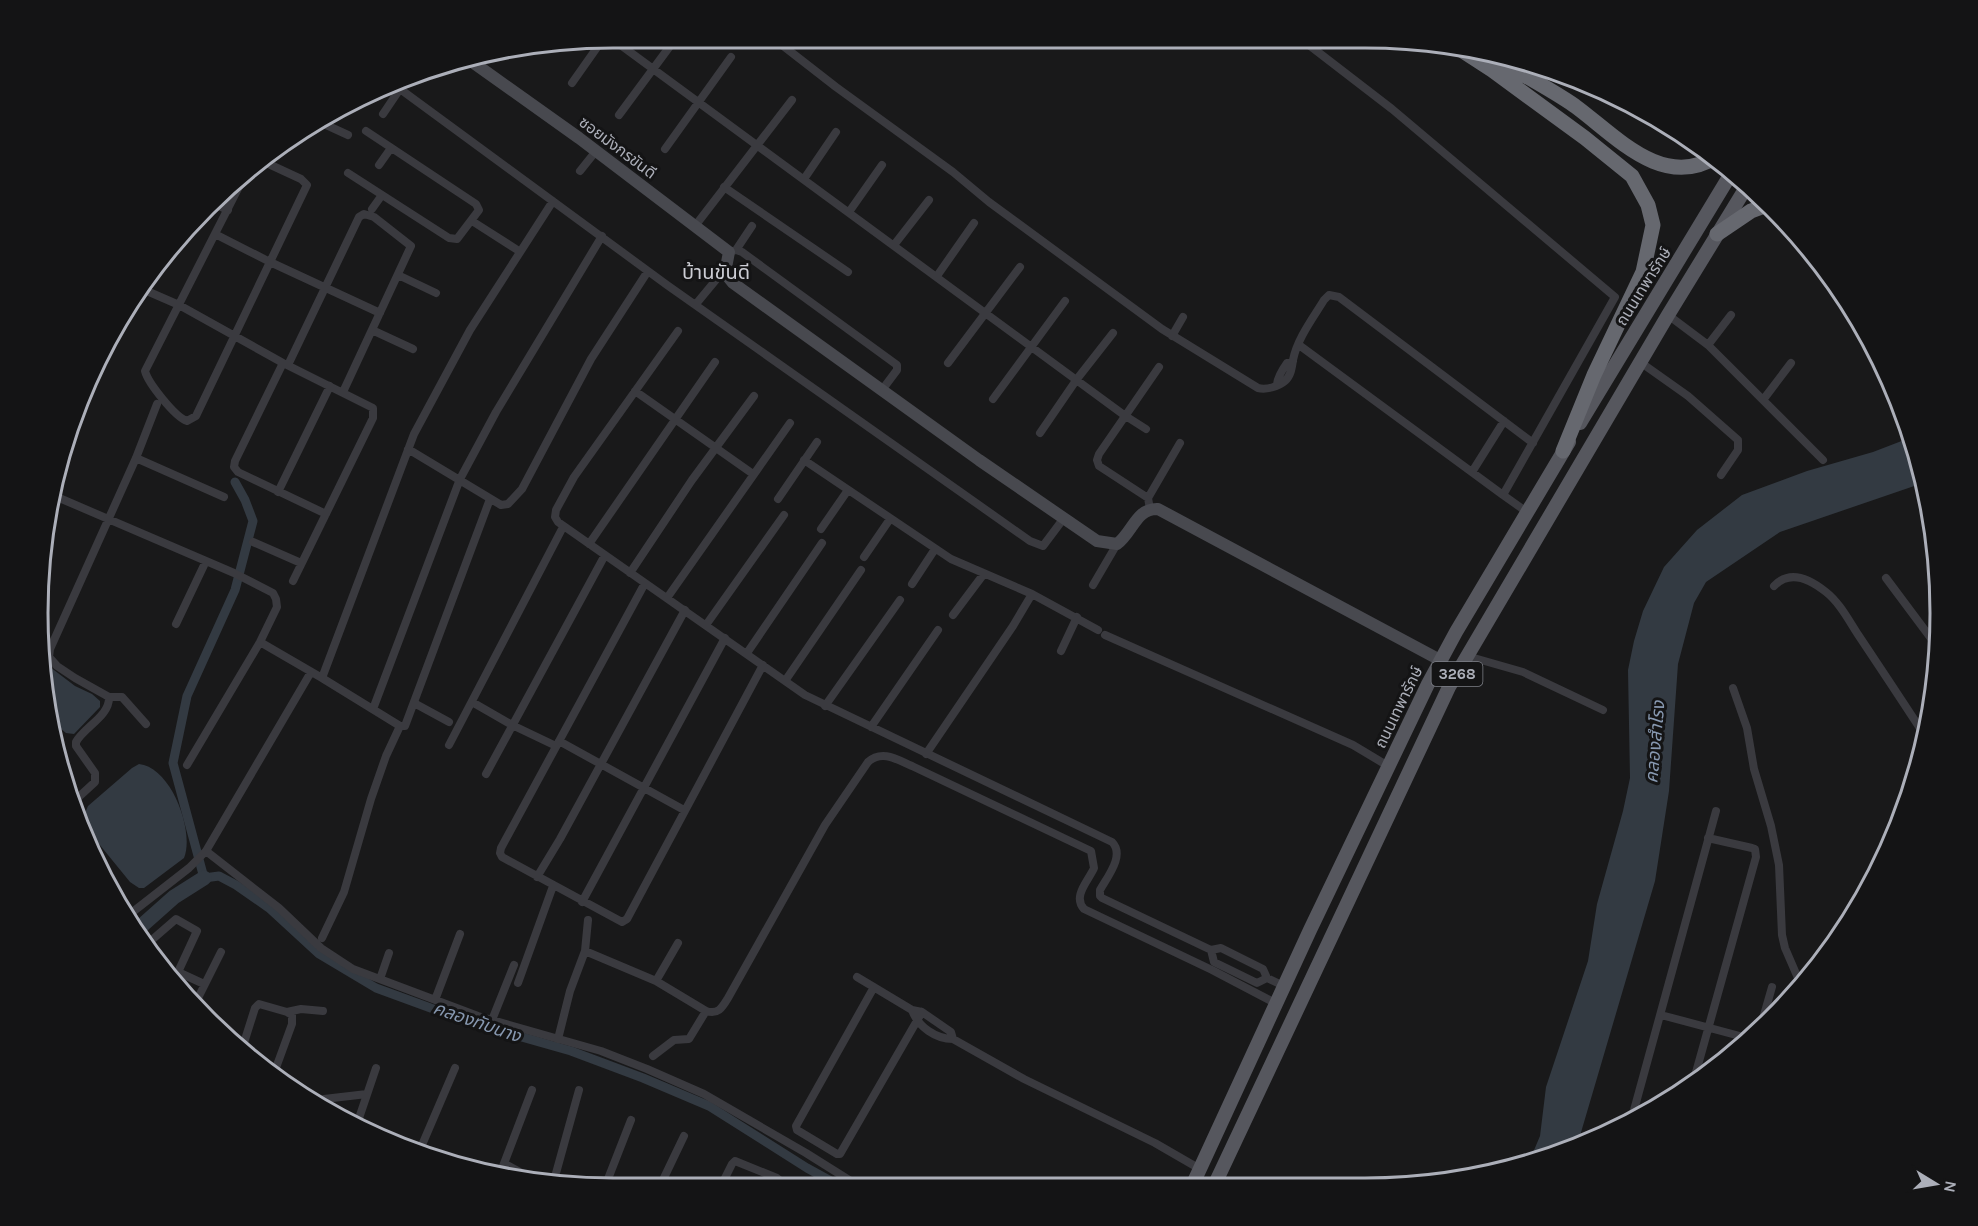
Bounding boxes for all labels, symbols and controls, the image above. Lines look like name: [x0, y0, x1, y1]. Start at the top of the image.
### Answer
street label: ซอยมังกรขันดี: [575, 112, 660, 183]
street label: ถนนเทพารักษ์: [1612, 243, 1675, 329]
district label: บ้านขันดี: [682, 261, 750, 284]
road number: 3268: [1432, 662, 1482, 686]
street label: ถนนเทพารักษ์: [1370, 663, 1426, 751]
water label: คลองสำโรง: [1640, 698, 1670, 784]
water label: คลองทับนาง: [430, 997, 525, 1048]
north arrow: [1906, 1154, 1966, 1214]
text: N: [1940, 1179, 1961, 1194]

